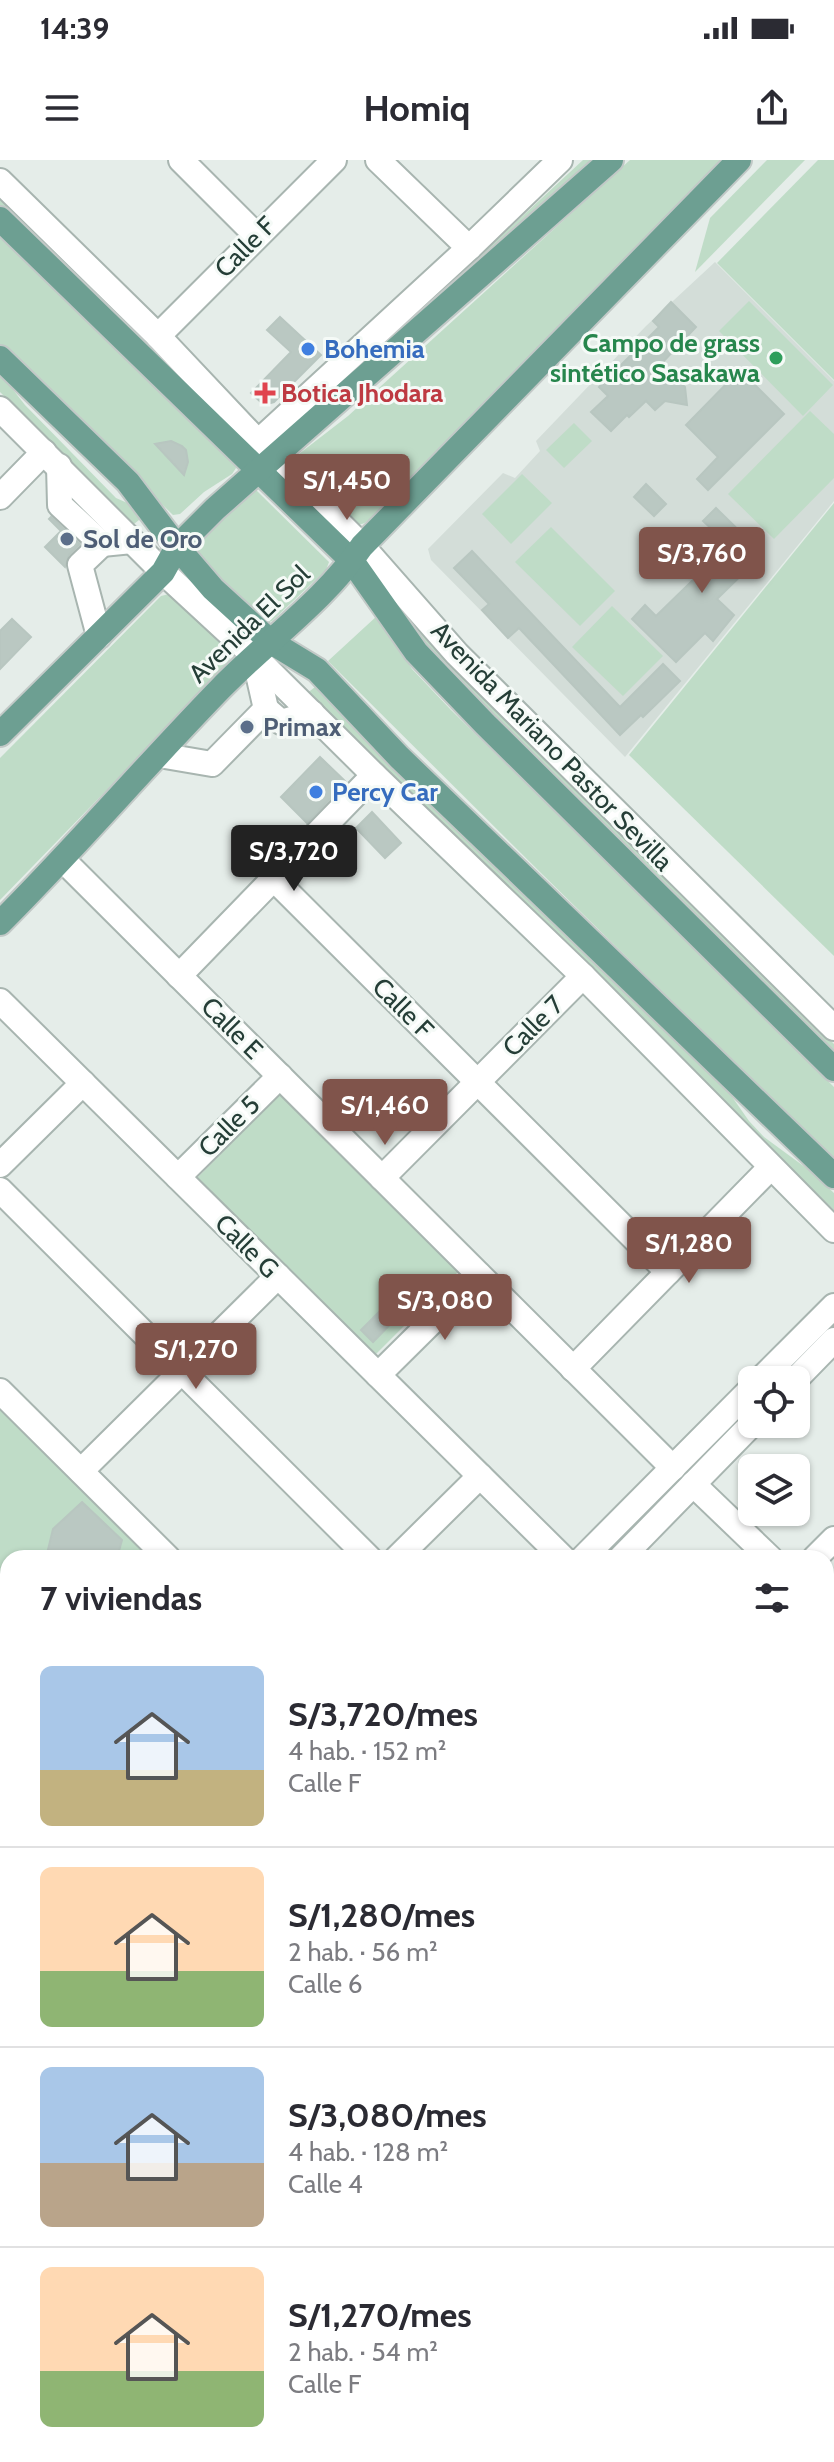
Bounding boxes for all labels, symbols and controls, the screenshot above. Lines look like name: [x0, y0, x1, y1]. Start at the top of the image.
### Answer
text: 14:39: [40, 10, 109, 47]
icon: menu: [40, 86, 84, 130]
text: Homiq: [364, 86, 470, 130]
icon: share: [750, 86, 794, 130]
street label: Calle F: [208, 209, 283, 284]
place label: Campo de grass sintético Sasakawa: [550, 327, 760, 389]
place label: Bohemia: [324, 333, 425, 365]
marker: Bohemia: [299, 340, 317, 358]
marker: Campo de grass sintético Sasakawa: [767, 349, 785, 367]
place label: Botica Jhodara: [281, 377, 443, 409]
marker: Botica Jhodara: [256, 384, 274, 402]
pin: S/1,450: [273, 454, 421, 522]
text: S/1,450: [303, 464, 391, 496]
place label: Sol de Oro: [83, 523, 203, 555]
pin: S/3,760: [628, 527, 776, 595]
marker: Sol de Oro: [58, 530, 76, 548]
text: S/3,760: [657, 537, 747, 569]
street label: Avenida El Sol: [182, 558, 316, 690]
street label: Avenida Mariano Pastor Sevilla: [424, 615, 680, 878]
place label: Primax: [263, 711, 342, 743]
marker: Primax: [238, 718, 256, 736]
place label: Percy Car: [332, 776, 438, 808]
marker: Percy Car: [307, 783, 325, 801]
pin: S/3,720: [220, 825, 368, 893]
text: S/3,720: [249, 835, 339, 867]
street label: Calle F: [366, 971, 441, 1046]
street label: Calle 7: [496, 989, 570, 1063]
street label: Calle E: [194, 990, 270, 1066]
pin: S/1,460: [311, 1079, 459, 1147]
street label: Calle 5: [192, 1089, 266, 1163]
text: S/1,460: [340, 1089, 430, 1121]
street label: Calle G: [208, 1207, 286, 1285]
pin: S/1,280: [615, 1217, 763, 1285]
text: S/1,280: [645, 1227, 733, 1259]
pin: S/3,080: [371, 1274, 519, 1342]
text: S/3,080: [397, 1284, 493, 1316]
pin: S/1,270: [122, 1323, 270, 1391]
text: S/1,270: [153, 1333, 239, 1365]
map controls: [738, 1366, 810, 1526]
button: locate: [738, 1366, 810, 1438]
button: layers: [738, 1454, 810, 1526]
icon: filters: [750, 1576, 794, 1620]
text: 7 viviendas: [40, 1577, 202, 1619]
text: S/3,720/mes: [288, 1693, 478, 1735]
icon: home: [104, 1698, 200, 1794]
text: 4 hab. · 152 m²: [288, 1735, 446, 1767]
text: Calle F: [288, 1767, 361, 1799]
text: S/1,280/mes: [288, 1894, 475, 1936]
icon: home: [104, 1899, 200, 1995]
text: 2 hab. · 56 m²: [288, 1936, 438, 1968]
text: Calle 6: [288, 1968, 363, 2000]
text: S/3,080/mes: [288, 2094, 487, 2136]
icon: home: [104, 2099, 200, 2195]
text: 4 hab. · 128 m²: [288, 2136, 448, 2168]
text: Calle 4: [288, 2168, 363, 2200]
text: S/1,270/mes: [288, 2294, 472, 2336]
icon: home: [104, 2299, 200, 2395]
text: 2 hab. · 54 m²: [288, 2336, 438, 2368]
text: Calle F: [288, 2368, 361, 2400]

